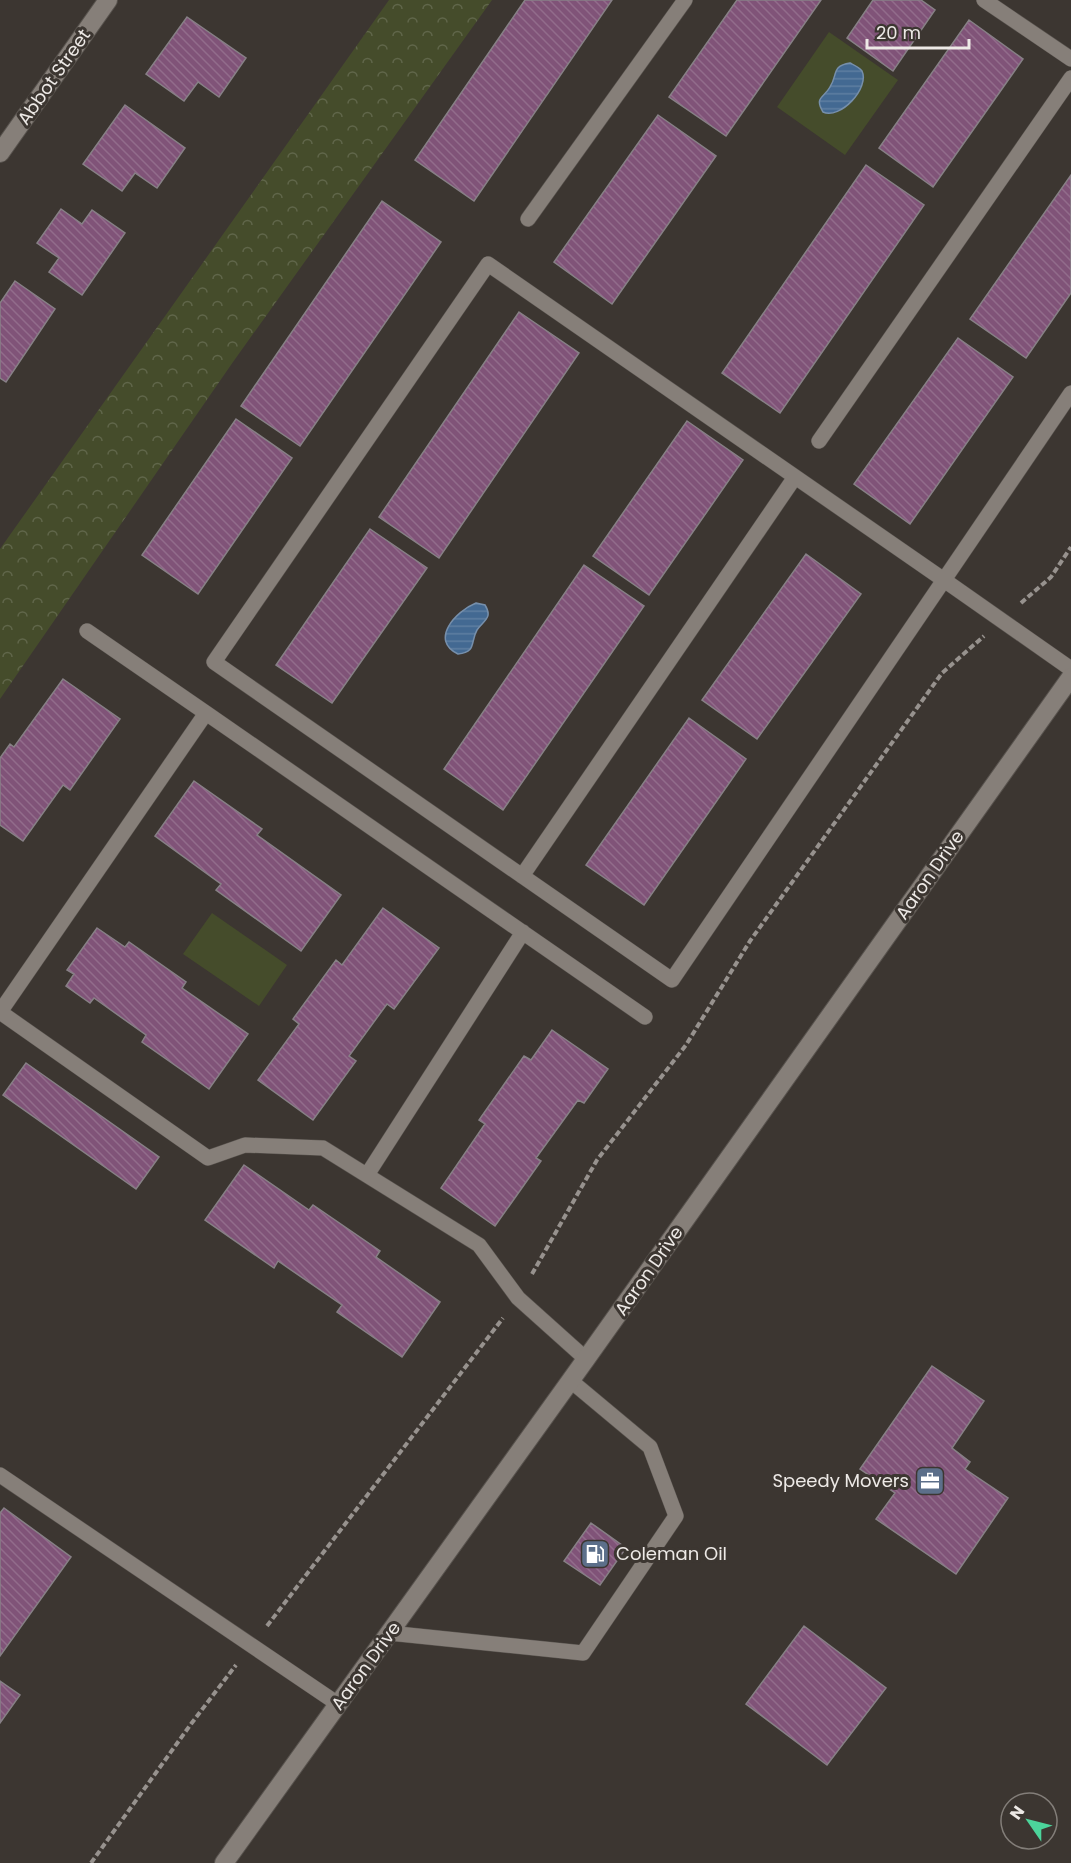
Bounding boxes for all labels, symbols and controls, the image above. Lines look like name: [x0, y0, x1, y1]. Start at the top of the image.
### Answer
scale bar: [867, 12, 969, 50]
text: 20 m: [876, 20, 921, 45]
street label: Abbot Street: [11, 24, 96, 130]
street label: Aaron Drive: [890, 825, 970, 924]
street label: Aaron Drive: [609, 1221, 689, 1320]
office icon: Speedy Movers: [914, 1465, 946, 1497]
place label: Speedy Movers: [772, 1468, 909, 1493]
fuel station icon: Coleman Oil: [579, 1538, 611, 1570]
place label: Coleman Oil: [616, 1541, 727, 1566]
street label: Aaron Drive: [325, 1616, 406, 1715]
north arrow: [999, 1791, 1059, 1851]
text: N: [1004, 1801, 1030, 1824]

